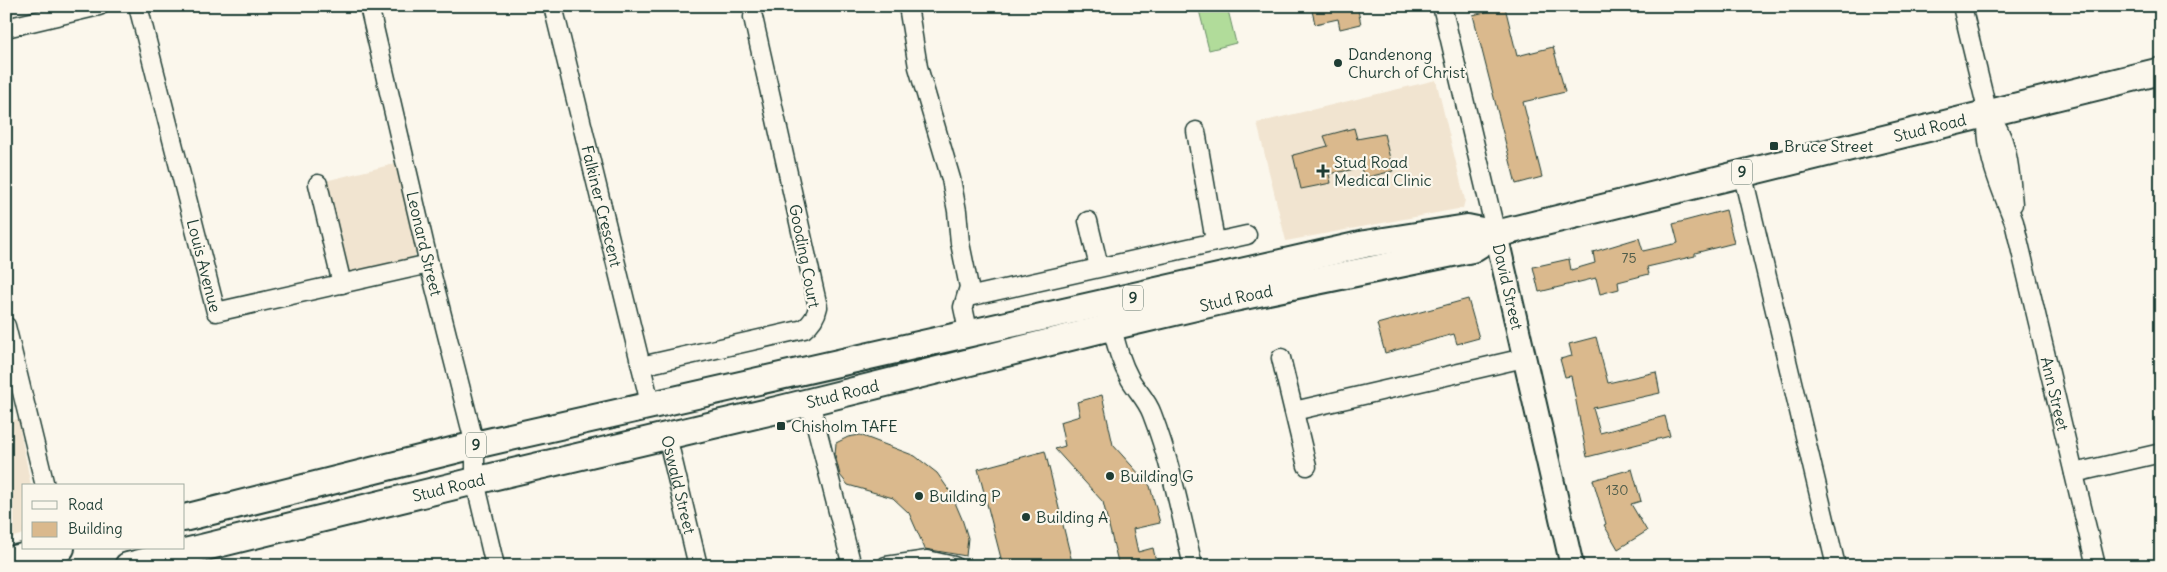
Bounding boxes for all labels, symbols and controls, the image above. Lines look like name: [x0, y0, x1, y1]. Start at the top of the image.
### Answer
place label: Dandenong Church of Christ: [1348, 44, 1466, 82]
marker: Dandenong Church of Christ: [1332, 57, 1344, 69]
street label: Stud Road: [1891, 109, 1968, 146]
place label: Bruce Street: [1784, 136, 1874, 156]
marker: Bruce Street: [1768, 140, 1780, 152]
street label: Falkiner Crescent: [577, 143, 627, 270]
place label: Stud Road Medical Clinic: [1334, 152, 1432, 190]
road number: 9: [1732, 160, 1752, 184]
marker: Stud Road Medical Clinic: [1316, 164, 1330, 178]
street label: Leonard Street: [402, 189, 447, 298]
street label: Gooding Court: [785, 202, 825, 310]
street label: Louis Avenue: [183, 217, 226, 314]
street label: David Street: [1489, 242, 1528, 332]
house number: 75: [1622, 249, 1636, 267]
street label: Stud Road: [1198, 280, 1274, 316]
road number: 9: [1123, 286, 1143, 310]
street label: Ann Street: [2036, 355, 2074, 433]
street label: Stud Road: [804, 375, 881, 412]
place label: Chisholm TAFE: [791, 416, 898, 436]
marker: Chisholm TAFE: [775, 420, 787, 432]
road number: 9: [466, 432, 486, 458]
street label: Oswald Street: [657, 433, 700, 537]
place label: Building G: [1120, 466, 1194, 486]
street label: Stud Road: [410, 469, 487, 506]
marker: Building G: [1104, 470, 1116, 482]
house number: 130: [1606, 481, 1628, 499]
legend: [22, 484, 185, 550]
place label: Building P: [929, 486, 1001, 506]
marker: Building P: [913, 490, 925, 502]
text: Road: [68, 495, 103, 514]
place label: Building A: [1036, 507, 1108, 527]
marker: Building A: [1020, 511, 1032, 523]
text: Building: [68, 519, 123, 538]

